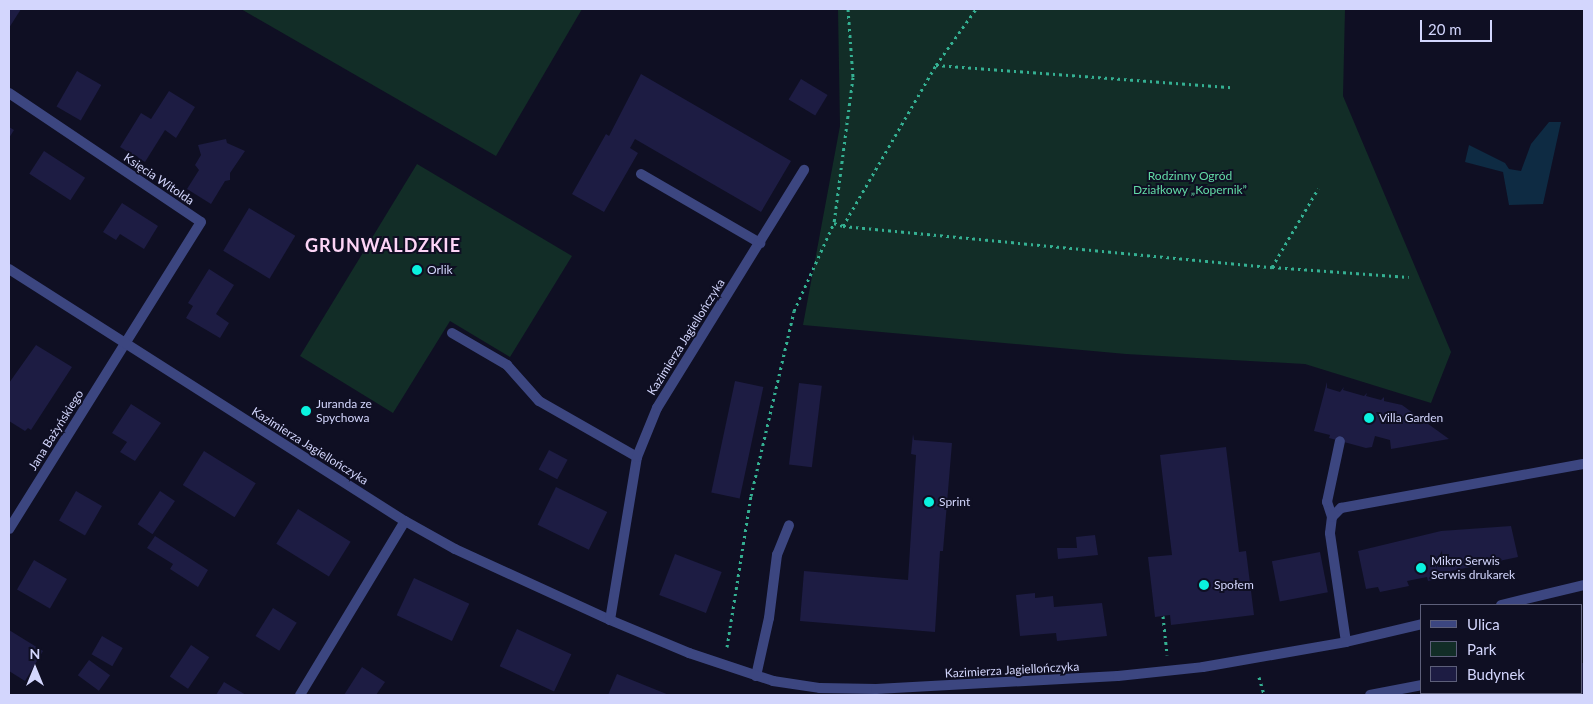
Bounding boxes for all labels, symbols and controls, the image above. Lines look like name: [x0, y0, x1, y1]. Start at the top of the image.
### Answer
scale bar: [1423, 10, 1496, 42]
text: 20 m: [1428, 20, 1462, 38]
street label: Księcia Witolda: [121, 150, 197, 208]
park label: Rodzinny Ogród Działkowy „Kopernik”: [1133, 169, 1247, 197]
district label: GRUNWALDZKIE: [303, 234, 463, 256]
place label: Orlik: [427, 263, 453, 277]
marker: Orlik: [411, 264, 423, 276]
street label: Kazimierza Jagiellończyka: [644, 276, 728, 398]
street label: Jana Bażyńskiego: [26, 387, 86, 473]
place label: Juranda ze Spychowa: [316, 397, 372, 425]
street label: Kazimierza Jagiellończyka: [249, 404, 371, 488]
marker: Juranda ze Spychowa: [300, 405, 312, 417]
place label: Villa Garden: [1379, 411, 1443, 425]
marker: Villa Garden: [1363, 412, 1375, 424]
place label: Sprint: [939, 495, 970, 509]
marker: Sprint: [923, 496, 935, 508]
place label: Mikro Serwis Serwis drukarek: [1431, 554, 1515, 582]
marker: Mikro Serwis Serwis drukarek: [1415, 562, 1427, 574]
place label: Społem: [1214, 578, 1254, 592]
marker: Społem: [1198, 579, 1210, 591]
legend: [1420, 604, 1583, 694]
text: Ulica: [1467, 615, 1500, 633]
text: Park: [1467, 640, 1496, 658]
north arrow: [10, 644, 60, 694]
text: N: [30, 645, 40, 662]
street label: Kazimierza Jagiellończyka: [944, 659, 1080, 681]
text: Budynek: [1467, 665, 1525, 683]

